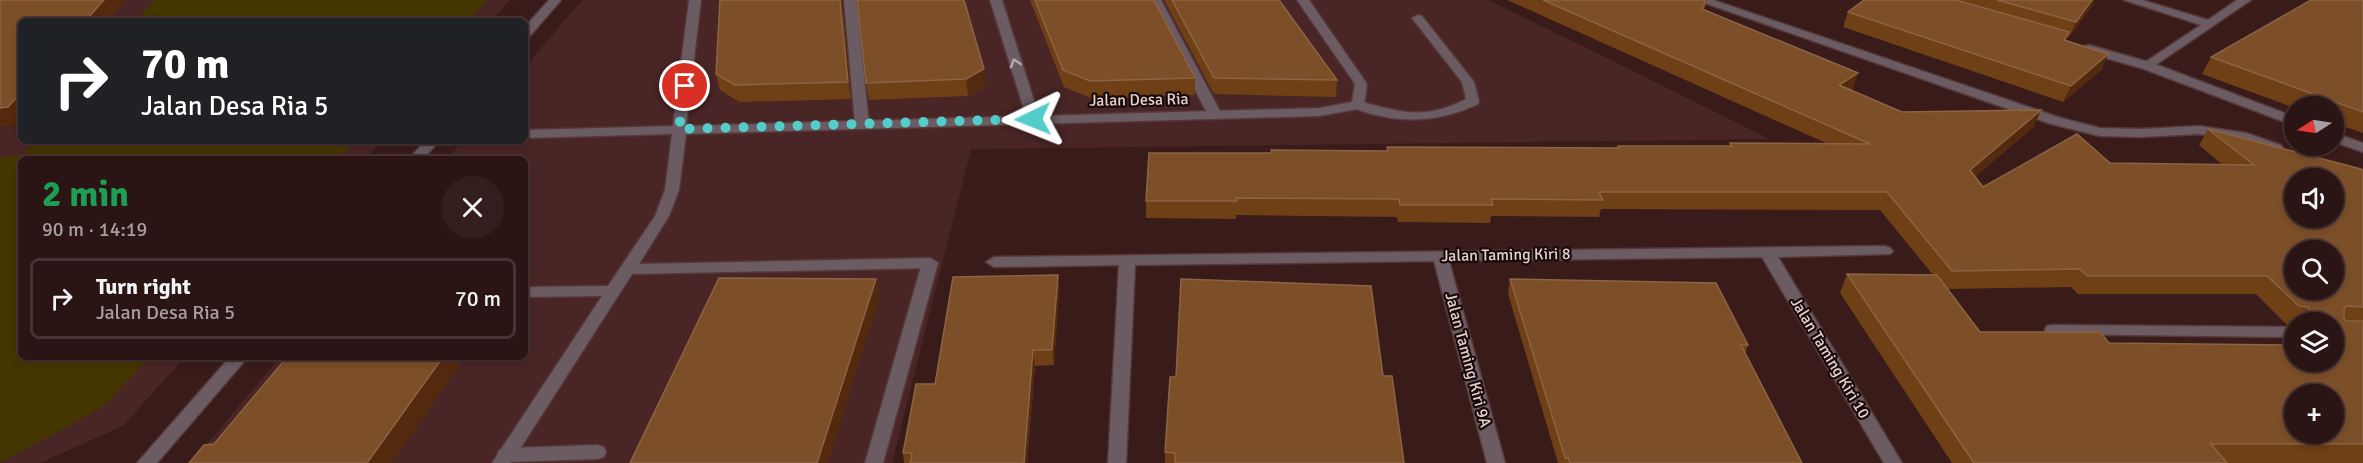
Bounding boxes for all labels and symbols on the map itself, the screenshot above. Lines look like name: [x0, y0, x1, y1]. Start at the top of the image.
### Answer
one-way arrow: [1010, 58, 1022, 69]
pin: [659, 60, 710, 111]
position arrow: [1001, 87, 1065, 151]
street label: Jalan Desa Ria: [1089, 89, 1189, 111]
north arrow: [2284, 96, 2344, 156]
street label: Jalan Taming Kiri 8: [1441, 244, 1571, 266]
street label: Jalan Taming Kiri 9A: [1440, 290, 1496, 430]
street label: Jalan Taming Kiri 10: [1786, 294, 1874, 422]

